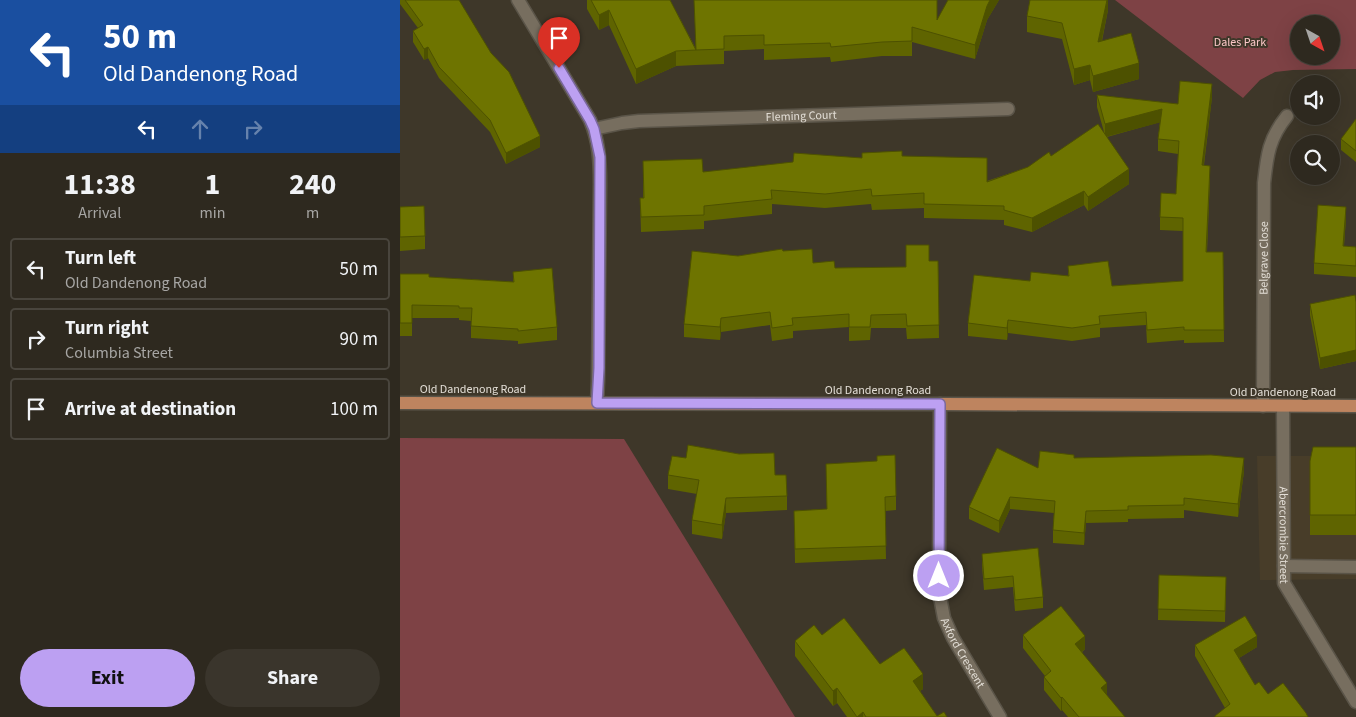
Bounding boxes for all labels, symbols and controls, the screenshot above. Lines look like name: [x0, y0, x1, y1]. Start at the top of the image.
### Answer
text: 50 m: [103, 12, 177, 62]
north arrow: [1290, 15, 1340, 65]
map controls: [1290, 15, 1340, 185]
pin: [538, 17, 580, 68]
icon: left: [20, 20, 85, 85]
icon: arrive: [545, 24, 573, 52]
park label: Dales Park: [1214, 34, 1266, 51]
text: Old Dandenong Road: [103, 58, 298, 90]
button: sound: [1290, 75, 1340, 125]
street label: Fleming Court: [765, 107, 837, 126]
icon: left: [133, 115, 161, 143]
icon: ahead: [186, 115, 214, 143]
icon: right: [239, 115, 267, 143]
button: search: [1290, 135, 1340, 185]
text: 11:38: [64, 163, 136, 206]
text: 1: [204, 163, 220, 206]
text: 240: [289, 163, 336, 206]
text: Arrival: [78, 202, 121, 224]
text: min: [199, 202, 225, 224]
text: m: [306, 202, 319, 224]
street label: Belgrave Close: [1255, 221, 1273, 295]
text: Turn left: [65, 245, 136, 272]
icon: left: [22, 255, 50, 283]
text: 50 m: [340, 256, 378, 283]
text: Old Dandenong Road: [65, 272, 207, 294]
text: Turn right: [65, 315, 149, 342]
icon: right: [22, 325, 50, 353]
text: 90 m: [340, 326, 378, 353]
text: Columbia Street: [65, 342, 173, 364]
street label: Old Dandenong Road: [420, 381, 526, 398]
street label: Old Dandenong Road: [825, 382, 931, 399]
street label: Old Dandenong Road: [1230, 384, 1336, 401]
icon: arrive: [22, 395, 50, 423]
text: Arrive at destination: [65, 396, 236, 423]
text: 100 m: [330, 396, 378, 423]
street label: Abercrombie Street: [1274, 486, 1292, 584]
position arrow: [912, 549, 964, 601]
street label: Axford Crescent: [936, 615, 989, 692]
button: Exit: [20, 649, 195, 707]
button: Share: [205, 649, 380, 707]

